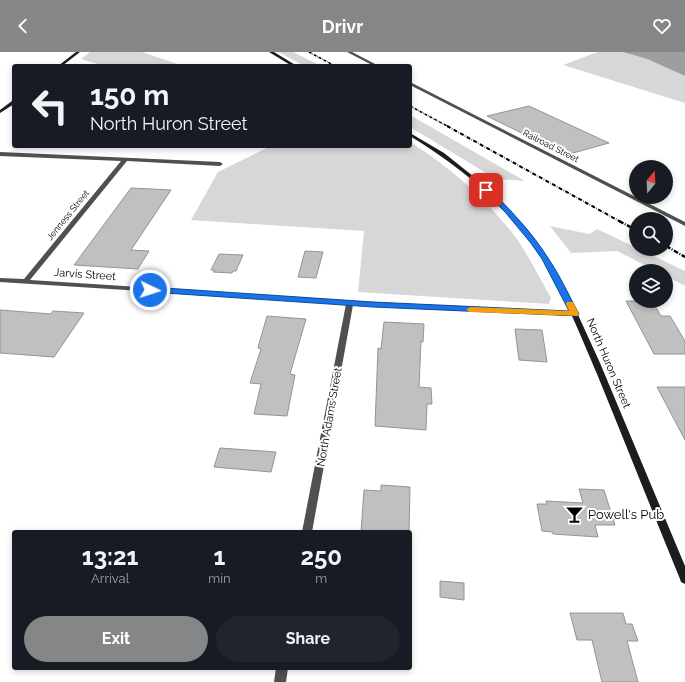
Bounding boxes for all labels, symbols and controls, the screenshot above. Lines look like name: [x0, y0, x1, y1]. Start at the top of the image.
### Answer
icon: back: [12, 15, 34, 37]
icon: heart: [651, 15, 673, 37]
text: Drivr: [322, 16, 363, 37]
text: 150 m: [90, 79, 169, 112]
icon: left: [24, 80, 76, 132]
text: North Huron Street: [90, 113, 248, 134]
street label: Railroad Street: [521, 128, 581, 164]
north arrow: [629, 160, 673, 204]
map controls: [629, 160, 673, 308]
pin: [469, 173, 503, 207]
icon: arrive: [475, 179, 497, 201]
street label: Jenness Street: [45, 188, 91, 242]
button: search: [629, 212, 673, 256]
button: layers: [629, 264, 673, 308]
street label: Jarvis Street: [54, 266, 117, 283]
position arrow: [129, 269, 171, 311]
street label: North Huron Street: [584, 316, 633, 410]
street label: North Adams Street: [314, 366, 345, 468]
bar icon: Powell's Pub: [565, 504, 585, 524]
place label: Powell's Pub: [588, 507, 664, 522]
text: 13:21: [82, 542, 138, 571]
text: 1: [214, 542, 225, 571]
text: 250: [301, 542, 342, 571]
text: Arrival: [91, 571, 129, 586]
text: min: [208, 571, 231, 586]
text: m: [315, 571, 327, 586]
button: Exit: [24, 616, 208, 662]
button: Share: [216, 616, 400, 662]

